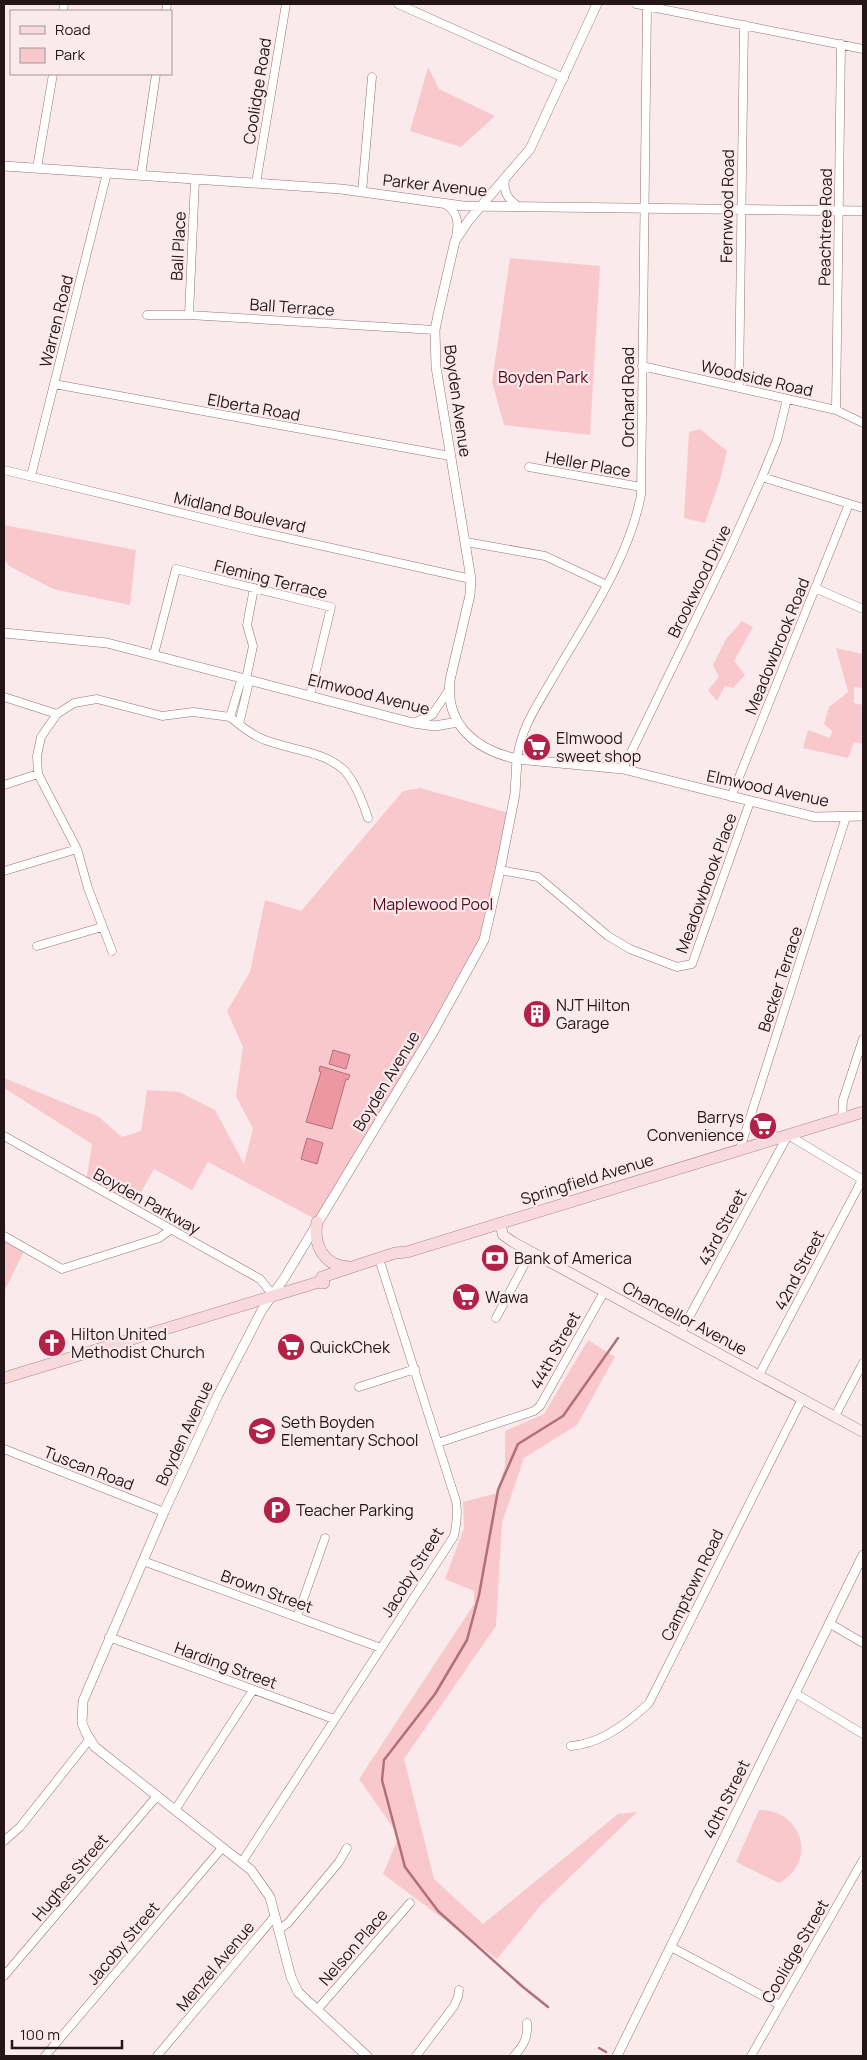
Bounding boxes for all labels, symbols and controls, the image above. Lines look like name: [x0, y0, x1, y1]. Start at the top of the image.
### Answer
legend: [10, 10, 172, 75]
text: Road: [55, 19, 91, 40]
street label: Coolidge Road: [238, 36, 276, 146]
text: Park: [55, 44, 85, 65]
street label: Fernwood Road: [715, 149, 739, 263]
street label: Peachtree Road: [813, 168, 837, 286]
street label: Parker Avenue: [382, 169, 488, 201]
street label: Ball Place: [165, 211, 191, 281]
street label: Warren Road: [34, 273, 78, 369]
street label: Ball Terrace: [249, 293, 335, 321]
street label: Boyden Avenue: [439, 343, 477, 459]
street label: Orchard Road: [617, 347, 639, 447]
street label: Woodside Road: [699, 354, 815, 402]
park label: Boyden Park: [498, 366, 589, 388]
street label: Elberta Road: [206, 388, 302, 426]
street label: Heller Place: [544, 446, 632, 482]
street label: Midland Boulevard: [172, 486, 308, 538]
street label: Brookwood Drive: [662, 521, 736, 641]
street label: Fleming Terrace: [212, 554, 330, 604]
street label: Meadowbrook Road: [740, 574, 814, 718]
street label: Elmwood Avenue: [306, 668, 432, 720]
place label: Elmwood sweet shop: [556, 727, 641, 767]
supermarket icon: Elmwood sweet shop: [522, 732, 552, 762]
street label: Elmwood Avenue: [705, 764, 831, 812]
street label: Meadowbrook Place: [670, 810, 742, 956]
park label: Maplewood Pool: [373, 893, 493, 915]
street label: Becker Terrace: [753, 923, 807, 1035]
place label: NJT Hilton Garage: [556, 994, 630, 1034]
building icon: NJT Hilton Garage: [522, 999, 552, 1029]
street label: Boyden Avenue: [347, 1027, 425, 1135]
place label: Barrys Convenience: [647, 1106, 744, 1146]
supermarket icon: Barrys Convenience: [748, 1111, 778, 1141]
street label: Springfield Avenue: [518, 1148, 656, 1210]
street label: Boyden Parkway: [90, 1163, 205, 1240]
street label: 43rd Street: [693, 1185, 751, 1269]
street label: 42nd Street: [769, 1226, 829, 1314]
bank icon: Bank of America: [480, 1243, 510, 1273]
place label: Bank of America: [514, 1247, 632, 1269]
street label: Chancellor Avenue: [619, 1276, 751, 1360]
supermarket icon: Wawa: [451, 1282, 481, 1312]
place label: Wawa: [485, 1286, 529, 1308]
street label: 44th Street: [525, 1307, 585, 1393]
place label: Hilton United Methodist Church: [71, 1323, 205, 1363]
church icon: Hilton United Methodist Church: [37, 1328, 67, 1358]
supermarket icon: QuickChek: [276, 1332, 306, 1362]
place label: QuickChek: [310, 1336, 391, 1358]
street label: Boyden Avenue: [150, 1377, 218, 1489]
place label: Seth Boyden Elementary School: [281, 1411, 419, 1451]
school or university icon: Seth Boyden Elementary School: [247, 1416, 277, 1446]
street label: Tuscan Road: [41, 1441, 137, 1495]
parking icon: Teacher Parking: [262, 1495, 292, 1525]
place label: Teacher Parking: [296, 1499, 414, 1521]
street label: Jacoby Street: [376, 1523, 448, 1621]
street label: Camptown Road: [655, 1526, 729, 1644]
street label: Brown Street: [218, 1564, 316, 1618]
street label: Harding Street: [172, 1636, 280, 1694]
street label: 40th Street: [697, 1756, 755, 1842]
street label: Hughes Street: [27, 1829, 113, 1925]
street label: Coolidge Street: [756, 1895, 834, 2007]
street label: Jacoby Street: [82, 1897, 164, 1989]
street label: Nelson Place: [314, 1904, 392, 1990]
street label: Menzel Avenue: [171, 1916, 259, 2016]
scale bar: [12, 2018, 122, 2050]
text: 100 m: [20, 2024, 60, 2045]

